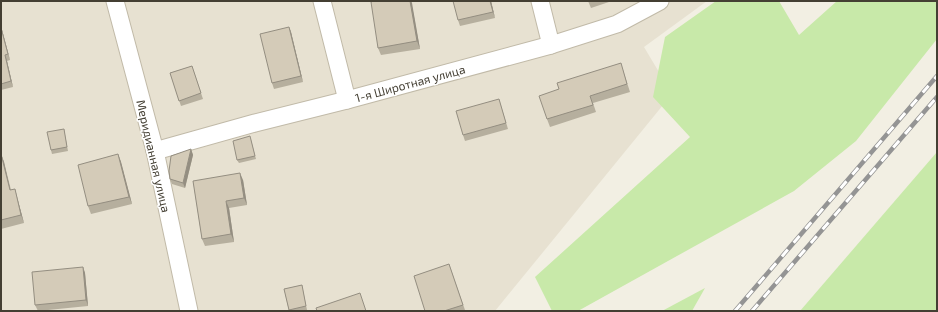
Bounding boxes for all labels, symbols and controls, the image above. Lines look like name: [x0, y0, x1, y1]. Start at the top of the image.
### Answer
street label: 1-я Широтная улица: [353, 62, 467, 105]
street label: Меридианная улица: [133, 98, 174, 214]

